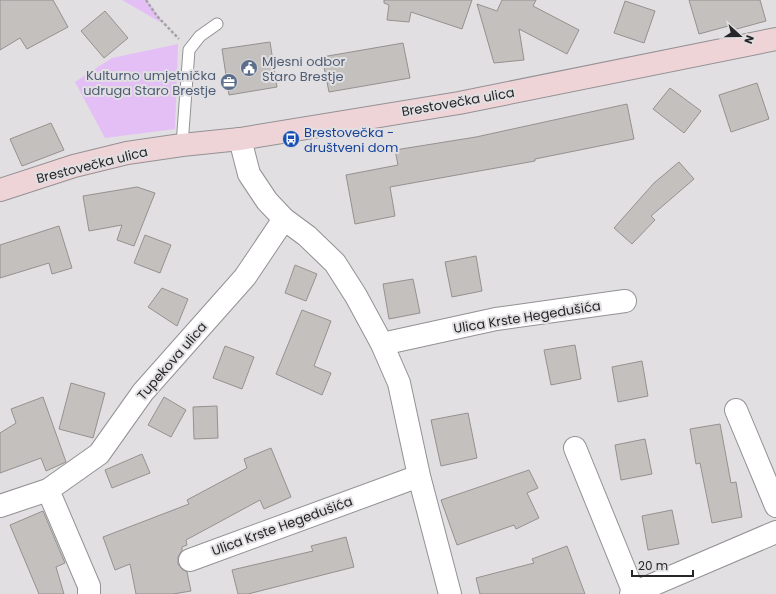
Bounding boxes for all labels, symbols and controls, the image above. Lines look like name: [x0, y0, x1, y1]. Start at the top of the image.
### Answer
north arrow: [720, 16, 760, 56]
text: N: [740, 33, 758, 46]
place label: Mjesni odbor Staro Brestje: [262, 52, 345, 86]
public building icon: Mjesni odbor Staro Brestje: [239, 58, 259, 78]
place label: Kulturno umjetnička udruga Staro Brestje: [83, 66, 216, 100]
office icon: Kulturno umjetnička udruga Staro Brestje: [219, 72, 239, 92]
street label: Brestovečka ulica: [400, 83, 516, 121]
place label: Brestovečka - društveni dom: [304, 123, 398, 157]
bus stop icon: Brestovečka - društveni dom: [281, 129, 301, 149]
street label: Brestovečka ulica: [34, 142, 150, 188]
street label: Ulica Krste Hegedušića: [452, 296, 602, 338]
street label: Tupekova ulica: [133, 318, 211, 404]
street label: Ulica Krste Hegedušića: [209, 492, 355, 560]
scale bar: [632, 552, 693, 578]
text: 20 m: [638, 557, 668, 574]

